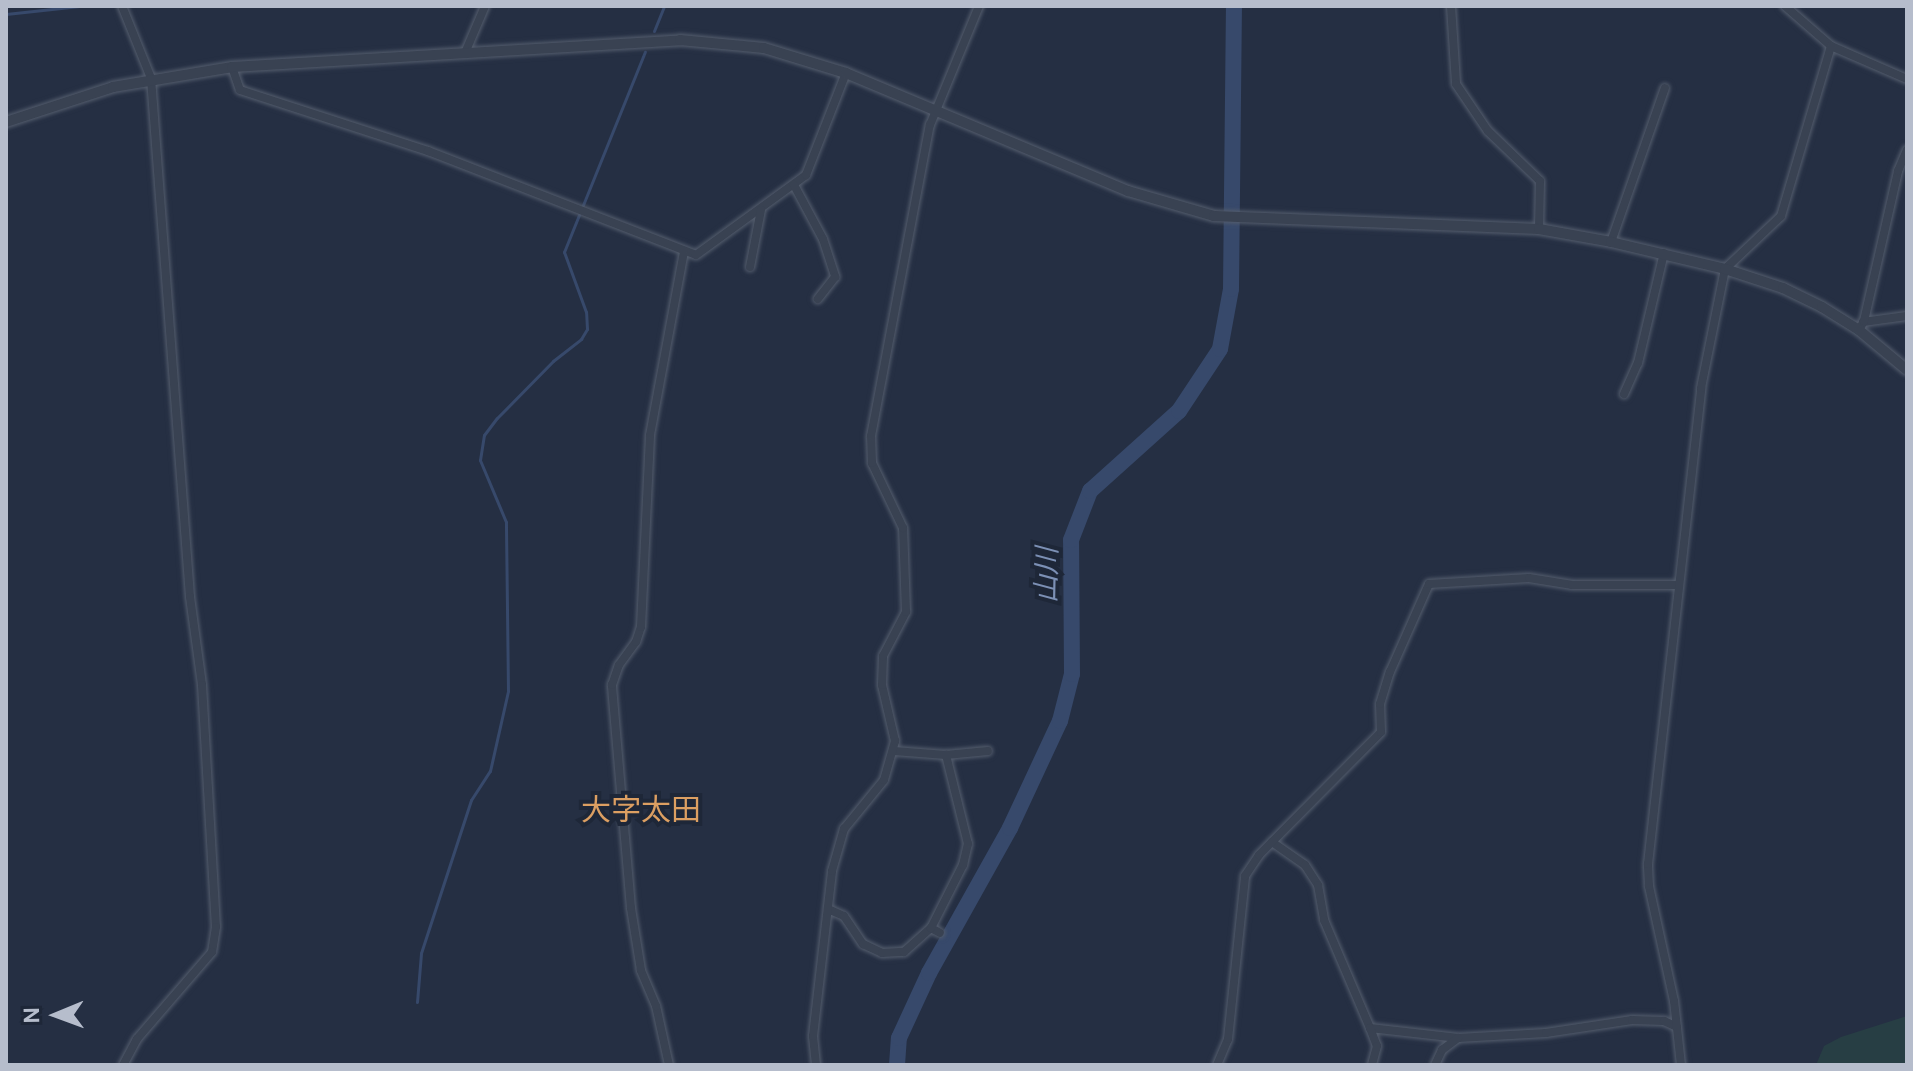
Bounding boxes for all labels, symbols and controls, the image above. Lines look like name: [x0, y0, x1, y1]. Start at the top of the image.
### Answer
water label: 山川: [1030, 547, 1064, 603]
district label: 大字太田: [581, 792, 701, 828]
north arrow: [16, 975, 96, 1055]
text: N: [17, 1007, 46, 1024]

